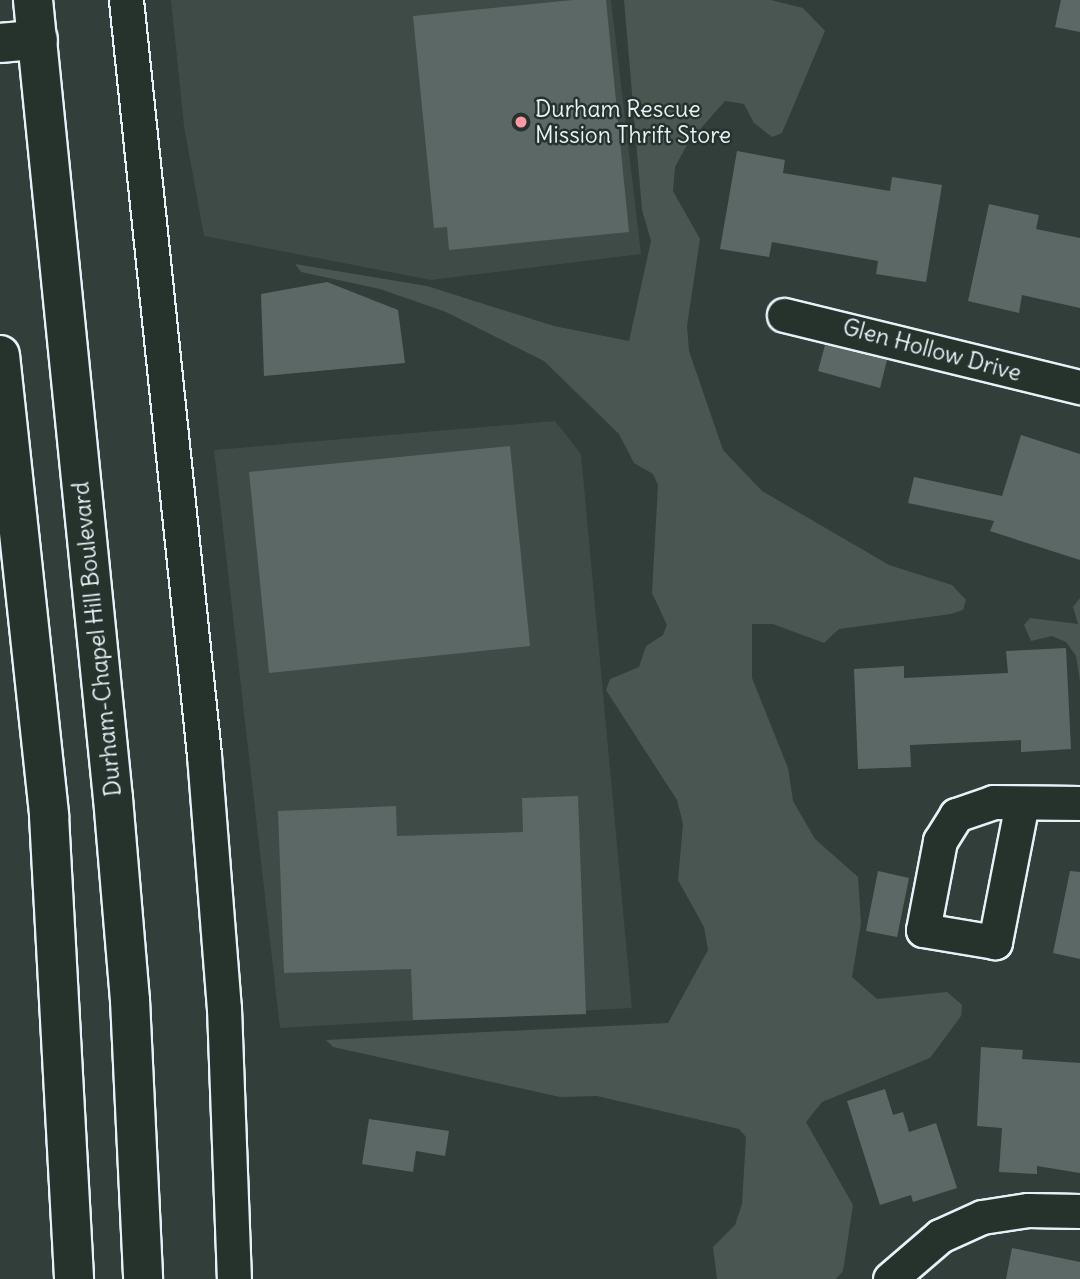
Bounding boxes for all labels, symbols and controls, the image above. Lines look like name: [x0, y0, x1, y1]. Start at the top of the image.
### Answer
place label: Durham Rescue Mission Thrift Store: [535, 95, 731, 149]
marker: Durham Rescue Mission Thrift Store: [513, 114, 529, 130]
street label: Glen Hollow Drive: [840, 313, 1024, 387]
street label: Durham-Chapel Hill Boulevard: [67, 480, 127, 798]

